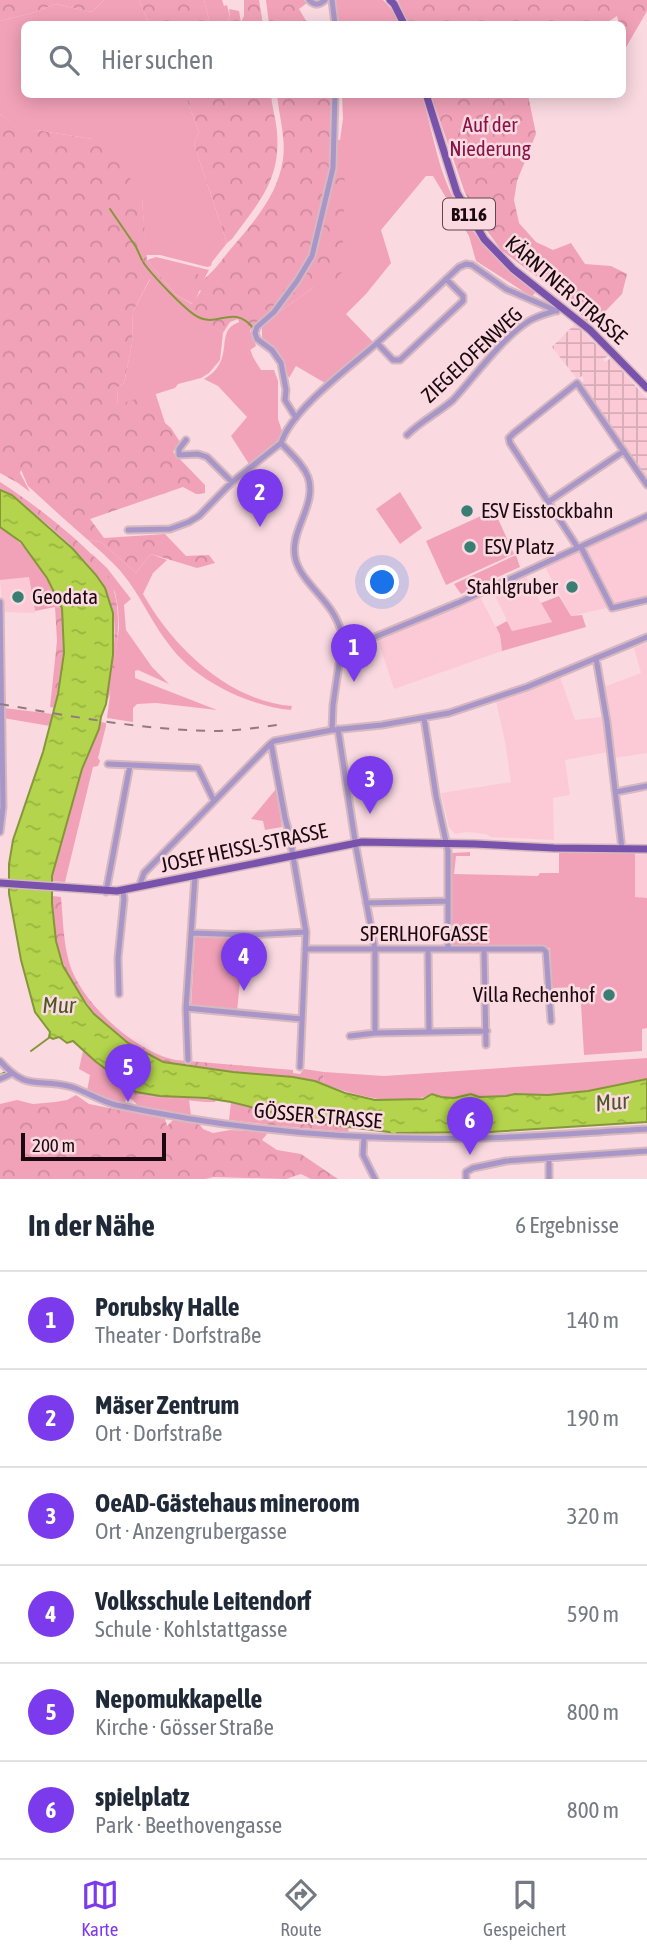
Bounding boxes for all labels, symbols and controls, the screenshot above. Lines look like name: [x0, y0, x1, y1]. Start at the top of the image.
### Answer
search box: [21, 21, 626, 98]
icon: search: [45, 41, 83, 79]
text: Hier suchen: [101, 45, 214, 75]
park label: Auf der Niederung: [449, 112, 531, 160]
road number: B116: [443, 198, 495, 230]
street label: KÄRNTNER STRASSE: [501, 230, 632, 348]
street label: ZIEGELOFENWEG: [416, 302, 527, 407]
pin: 2: [237, 469, 283, 527]
place label: ESV Eisstockbahn: [481, 498, 613, 522]
marker: ESV Eisstockbahn: [459, 503, 475, 519]
place label: ESV Platz: [484, 534, 555, 558]
marker: ESV Platz: [462, 539, 478, 555]
your location: [365, 565, 399, 599]
place label: Stahlgruber: [467, 574, 559, 598]
marker: Stahlgruber: [564, 579, 580, 595]
place label: Geodata: [32, 584, 98, 608]
marker: Geodata: [10, 589, 26, 605]
pin: 1: [331, 624, 377, 682]
pin: 3: [347, 756, 393, 814]
street label: JOSEF HEISSL-STRASSE: [158, 818, 329, 876]
street label: SPERLHOFGASSE: [360, 921, 488, 945]
pin: 4: [221, 933, 267, 991]
place label: Villa Rechenhof: [473, 982, 595, 1006]
marker: Villa Rechenhof: [601, 987, 617, 1003]
water label: Mur: [42, 992, 77, 1018]
pin: 5: [105, 1044, 151, 1102]
water label: Mur: [594, 1087, 631, 1117]
street label: GÖSSER STRASSE: [253, 1097, 383, 1133]
pin: 6: [447, 1097, 493, 1155]
scale bar: [21, 1130, 166, 1162]
text: 200 m: [32, 1134, 75, 1156]
text: In der Nähe: [28, 1208, 155, 1242]
text: 6 Ergebnisse: [515, 1212, 619, 1238]
text: Porubsky Halle: [95, 1292, 240, 1322]
text: 1: [46, 1307, 56, 1333]
text: 140 m: [567, 1307, 619, 1333]
text: Theater · Dorfstraße: [95, 1322, 261, 1348]
text: Mäser Zentrum: [95, 1390, 239, 1420]
text: 2: [46, 1405, 56, 1431]
text: 190 m: [567, 1405, 619, 1431]
text: Ort · Dorfstraße: [95, 1420, 222, 1446]
text: OeAD-Gästehaus mineroom: [95, 1488, 360, 1518]
text: 3: [46, 1503, 56, 1529]
text: 320 m: [567, 1503, 619, 1529]
text: Ort · Anzengrubergasse: [95, 1518, 287, 1544]
text: Volksschule Leitendorf: [95, 1586, 311, 1616]
text: 4: [46, 1601, 56, 1627]
text: 590 m: [567, 1601, 619, 1627]
text: Schule · Kohlstattgasse: [95, 1616, 287, 1642]
text: Nepomukkapelle: [95, 1684, 262, 1714]
text: 5: [46, 1699, 56, 1725]
text: 800 m: [567, 1699, 619, 1725]
text: Kirche · Gösser Straße: [95, 1714, 274, 1740]
text: spielplatz: [95, 1782, 189, 1812]
text: 6: [46, 1797, 56, 1823]
text: 800 m: [567, 1797, 619, 1823]
text: Park · Beethovengasse: [95, 1812, 282, 1838]
tab: Karte: [81, 1876, 119, 1940]
tab: Route: [280, 1876, 322, 1940]
tab: Gespeichert: [483, 1876, 566, 1940]

